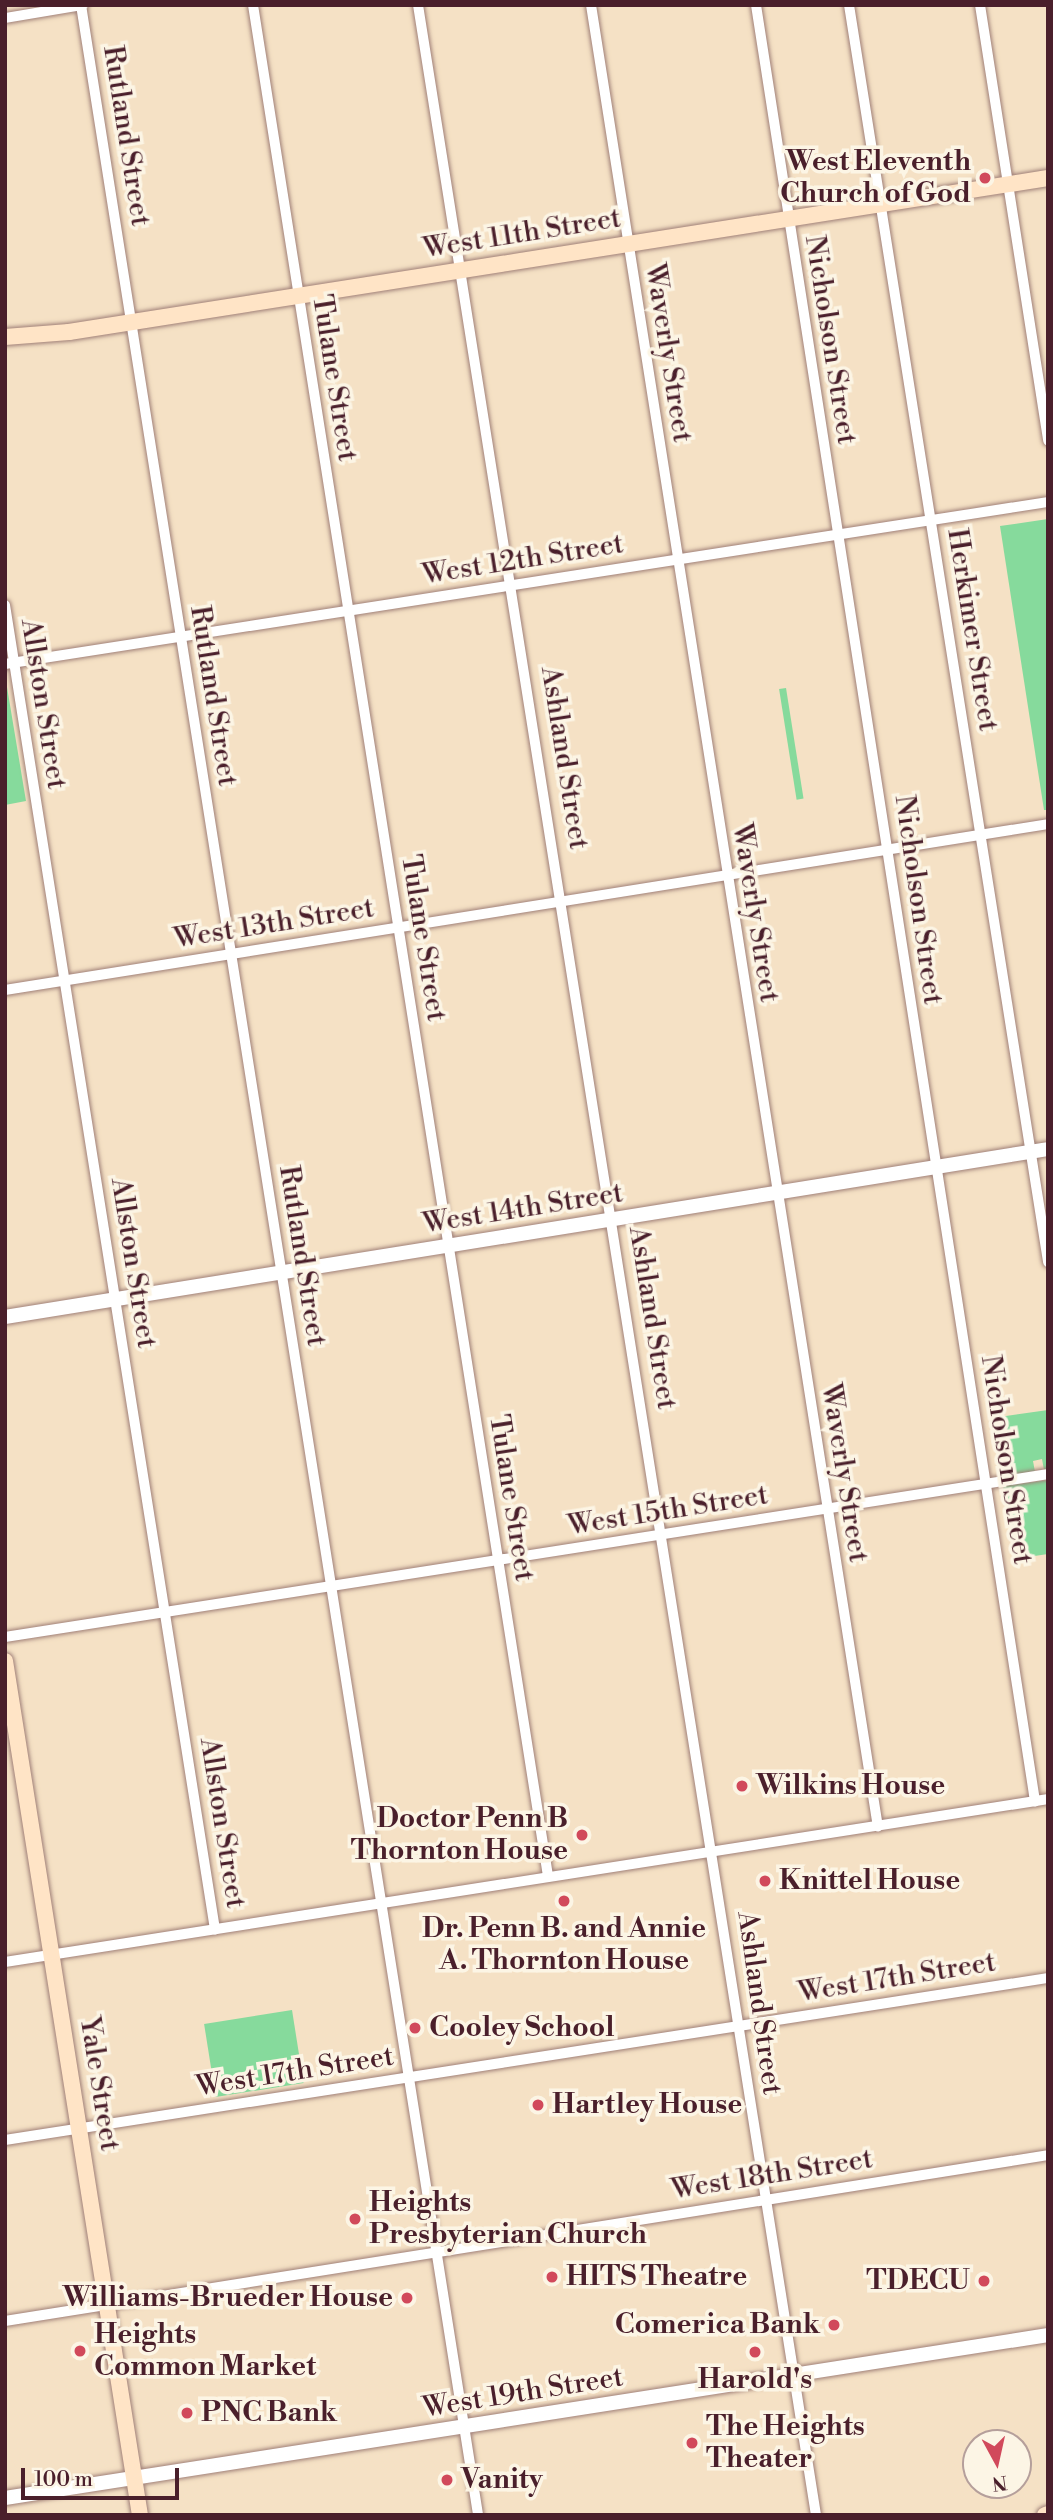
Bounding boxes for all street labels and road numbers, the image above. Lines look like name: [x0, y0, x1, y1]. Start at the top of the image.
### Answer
street label: Rutland Street: [95, 43, 157, 229]
street label: West 11th Street: [421, 202, 623, 266]
street label: Nicholson Street: [797, 233, 863, 447]
street label: Waverly Street: [637, 261, 699, 445]
street label: Tulane Street: [304, 292, 364, 464]
street label: Herkimer Street: [939, 526, 1005, 734]
street label: West 12th Street: [420, 528, 626, 592]
street label: Rutland Street: [182, 603, 244, 789]
street label: Allston Street: [13, 616, 73, 792]
street label: Ashland Street: [533, 664, 595, 852]
street label: Nicholson Street: [887, 793, 949, 1007]
street label: Waverly Street: [724, 821, 786, 1005]
street label: Tulane Street: [393, 852, 453, 1024]
street label: West 13th Street: [172, 892, 376, 956]
street label: Rutland Street: [271, 1163, 333, 1349]
street label: Allston Street: [103, 1175, 163, 1351]
street label: West 14th Street: [420, 1177, 626, 1241]
street label: Ashland Street: [621, 1224, 683, 1412]
street label: Nicholson Street: [973, 1353, 1039, 1567]
street label: Waverly Street: [813, 1381, 875, 1565]
street label: Tulane Street: [481, 1412, 541, 1584]
street label: West 15th Street: [566, 1479, 770, 1543]
street label: Allston Street: [192, 1735, 252, 1911]
street label: Ashland Street: [729, 1909, 789, 2097]
street label: West 17th Street: [796, 1946, 998, 2010]
street label: Yale Street: [72, 2015, 126, 2153]
street label: West 17th Street: [194, 2040, 396, 2104]
street label: West 18th Street: [669, 2143, 875, 2207]
street label: West 19th Street: [420, 2361, 626, 2425]

